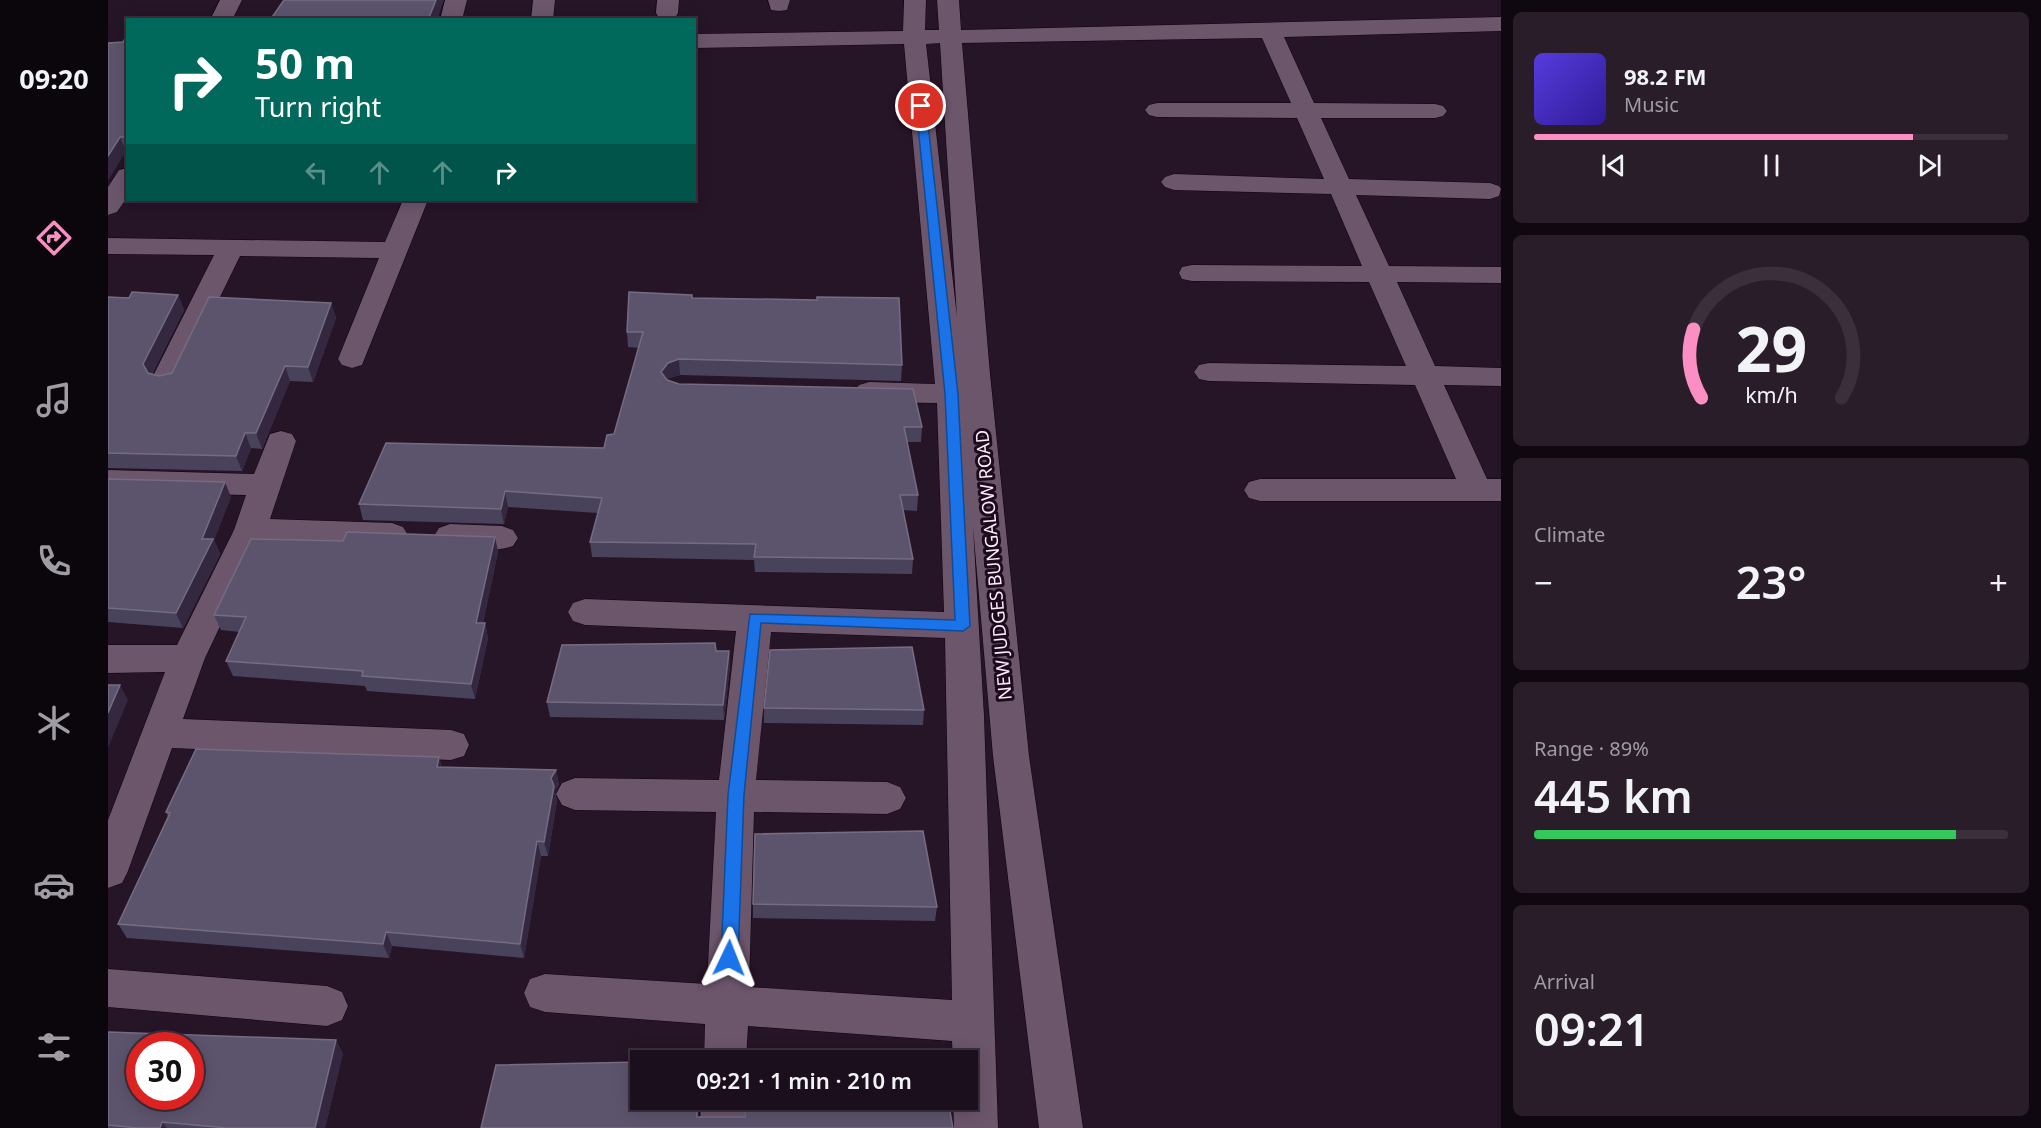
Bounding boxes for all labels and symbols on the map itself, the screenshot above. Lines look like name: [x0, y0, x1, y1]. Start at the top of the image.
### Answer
pin: [895, 80, 946, 131]
street label: NEW JUDGES BUNGALOW ROAD: [969, 429, 1017, 701]
position arrow: [697, 926, 761, 990]
speed limit sign: 30: [126, 1032, 204, 1110]

